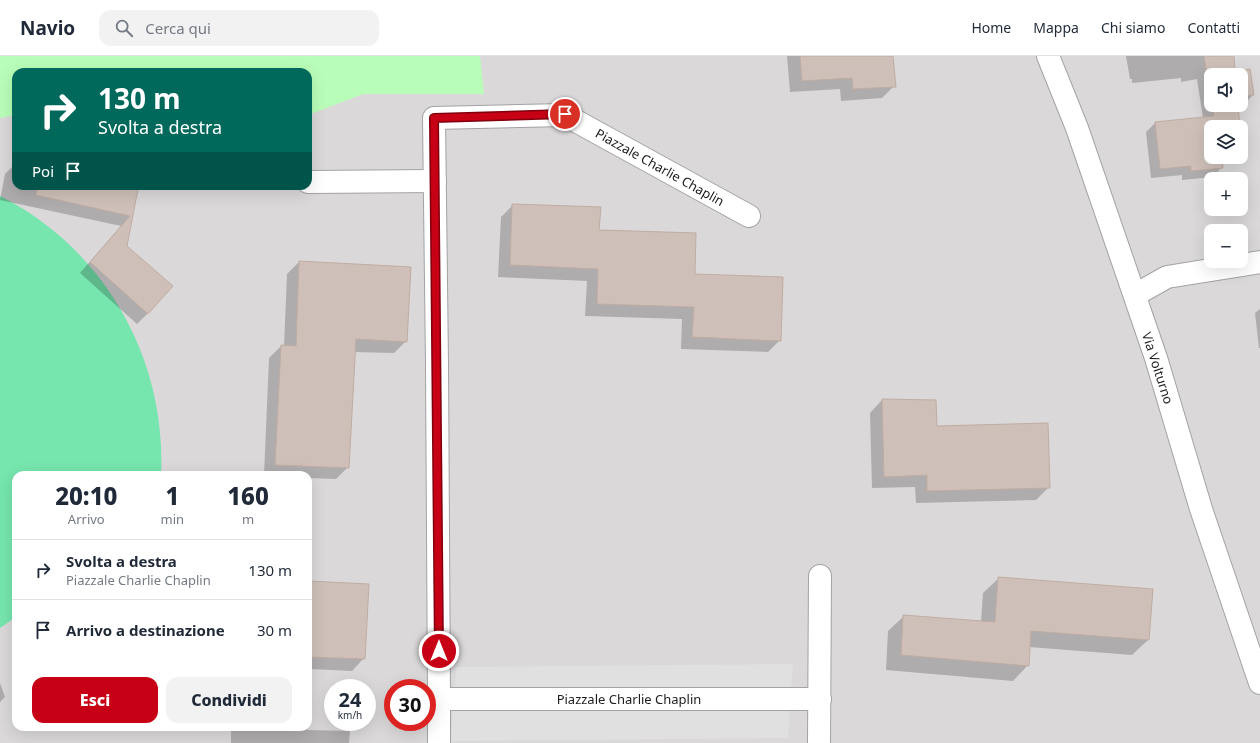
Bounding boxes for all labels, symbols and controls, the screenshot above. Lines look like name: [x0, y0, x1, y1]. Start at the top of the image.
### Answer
search box: [99, 10, 379, 46]
text: Navio: [20, 15, 75, 41]
icon: search: [113, 17, 135, 39]
text: Cerca qui: [145, 18, 211, 38]
text: Home: [971, 18, 1011, 37]
text: Mappa: [1033, 18, 1079, 37]
text: Chi siamo: [1101, 18, 1165, 37]
text: Contatti: [1187, 18, 1240, 37]
map controls: [1204, 68, 1248, 268]
button: sound: [1204, 68, 1248, 112]
text: 130 m: [98, 79, 181, 117]
icon: right: [32, 84, 84, 136]
pin: [548, 97, 582, 131]
icon: arrive: [554, 103, 576, 125]
text: Svolta a destra: [98, 115, 222, 139]
button: layers: [1204, 120, 1248, 164]
street label: Piazzale Charlie Chaplin: [592, 124, 728, 210]
icon: arrive: [62, 160, 84, 182]
text: Poi: [32, 161, 54, 181]
button: +: [1204, 172, 1248, 216]
button: −: [1204, 224, 1248, 268]
street label: Via Volturno: [1138, 330, 1178, 406]
text: 20:10: [55, 479, 117, 512]
text: 1: [165, 479, 179, 512]
text: 160: [227, 479, 269, 512]
text: Arrivo: [68, 510, 105, 528]
text: min: [161, 510, 184, 528]
text: m: [242, 510, 254, 528]
text: Svolta a destra: [66, 551, 177, 571]
icon: right: [32, 559, 54, 581]
text: 130 m: [248, 560, 292, 580]
text: Piazzale Charlie Chaplin: [66, 571, 211, 589]
icon: arrive: [32, 619, 54, 641]
text: Arrivo a destinazione: [66, 620, 225, 640]
text: 30 m: [257, 620, 292, 640]
position arrow: [418, 630, 460, 672]
button: Esci: [32, 677, 158, 723]
button: Condividi: [166, 677, 292, 723]
speed limit sign: 30: [384, 679, 436, 731]
text: 24: [339, 686, 361, 713]
street label: Piazzale Charlie Chaplin: [557, 690, 701, 708]
text: km/h: [338, 708, 362, 722]

